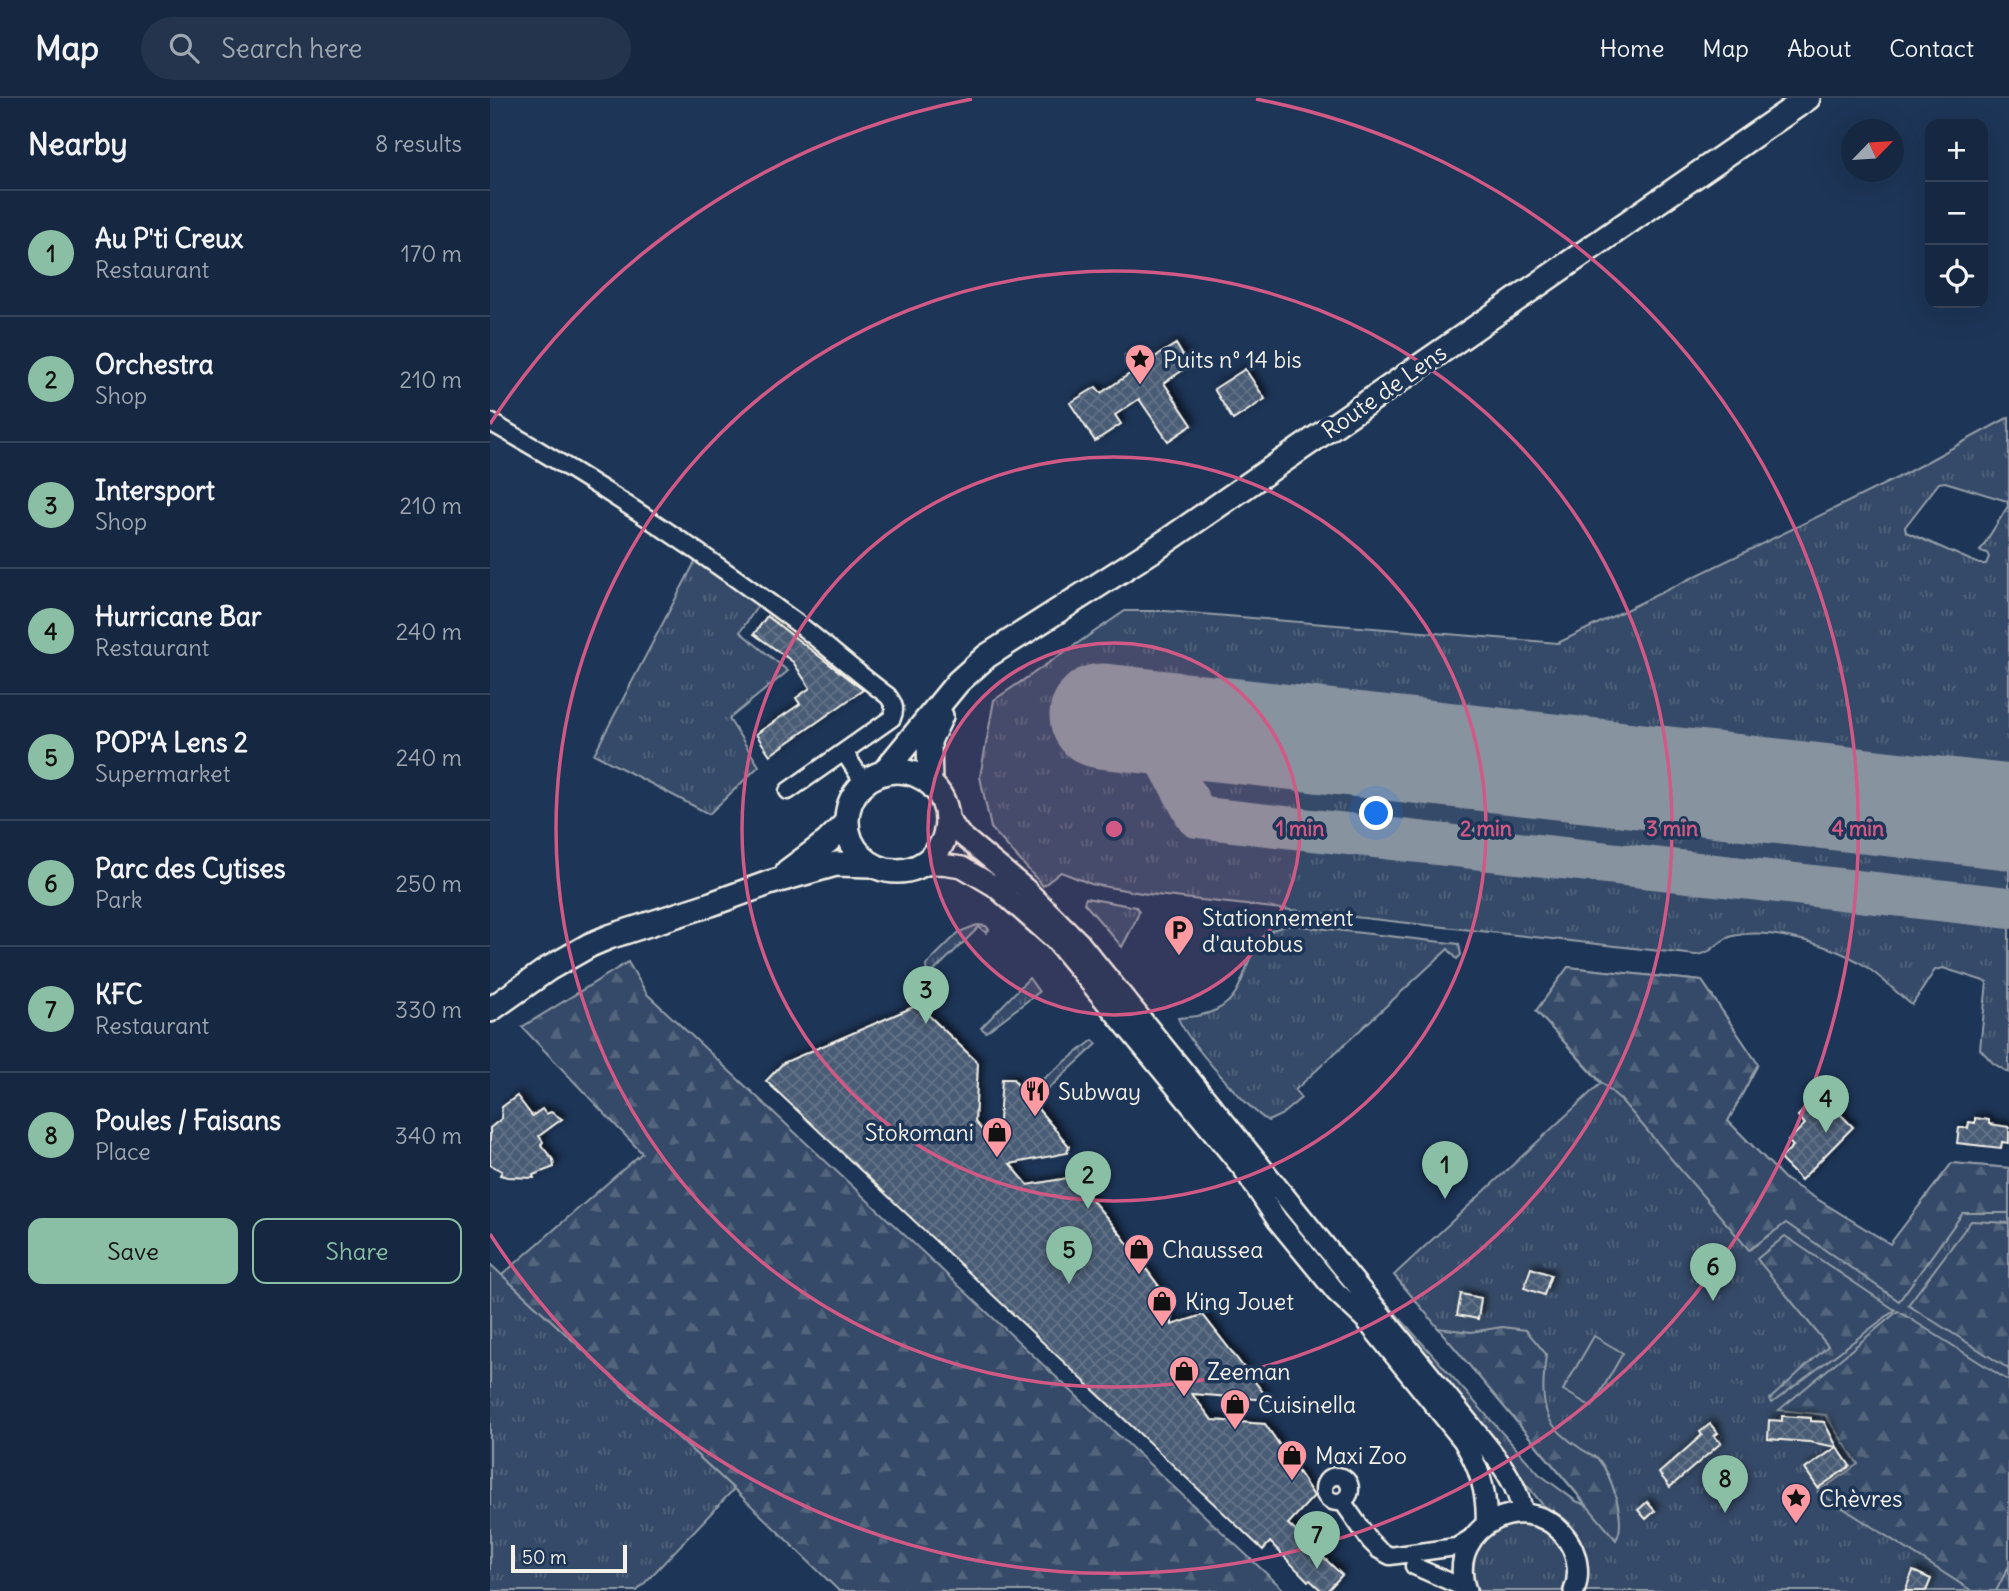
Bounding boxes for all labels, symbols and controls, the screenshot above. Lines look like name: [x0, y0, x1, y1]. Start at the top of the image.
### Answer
search box: [141, 17, 631, 80]
text: Map: [35, 27, 99, 69]
icon: search: [165, 29, 203, 67]
text: Search here: [221, 32, 362, 65]
text: Home: [1600, 33, 1664, 63]
text: Map: [1702, 33, 1749, 63]
text: About: [1787, 33, 1851, 63]
text: Contact: [1889, 33, 1974, 63]
north arrow: [1841, 119, 1904, 182]
map controls: [1925, 119, 1988, 308]
button: +: [1925, 119, 1988, 182]
text: Nearby: [28, 125, 128, 163]
text: 8 results: [375, 129, 462, 158]
button: −: [1925, 182, 1988, 245]
text: Au P'ti Creux: [95, 222, 243, 255]
text: 1: [46, 239, 56, 268]
text: 170 m: [401, 239, 462, 268]
button: locate: [1925, 245, 1988, 308]
text: Restaurant: [95, 255, 209, 284]
street label: Route de Lens: [1316, 337, 1452, 445]
place icon: Puits n° 14 bis: [1123, 342, 1157, 386]
place label: Puits n° 14 bis: [1163, 345, 1302, 374]
text: Orchestra: [95, 348, 214, 381]
text: 2: [45, 365, 57, 394]
text: 210 m: [399, 365, 462, 394]
text: Shop: [95, 381, 147, 410]
text: Intersport: [95, 474, 215, 507]
text: 3: [44, 491, 58, 520]
text: 210 m: [399, 491, 462, 520]
text: Shop: [95, 507, 147, 536]
text: Hurricane Bar: [95, 600, 262, 633]
text: 4: [44, 617, 58, 646]
text: 240 m: [396, 617, 462, 646]
text: Restaurant: [95, 633, 209, 662]
text: POP'A Lens 2: [95, 726, 248, 759]
text: 5: [44, 743, 58, 772]
text: 240 m: [396, 743, 462, 772]
text: Supermarket: [95, 759, 231, 788]
your location: [1359, 796, 1393, 830]
text: 1 min: [1276, 815, 1324, 842]
text: 2 min: [1460, 815, 1512, 842]
text: 3 min: [1646, 815, 1698, 842]
text: 4 min: [1832, 815, 1884, 842]
centre of rings: [1102, 817, 1126, 841]
text: Parc des Cytises: [95, 852, 286, 885]
text: 6: [44, 869, 58, 898]
text: 250 m: [395, 869, 462, 898]
text: Park: [95, 885, 143, 914]
place label: Stationnement d'autobus: [1202, 903, 1354, 958]
parking icon: Stationnement d'autobus: [1162, 913, 1196, 957]
pin: 3: [903, 966, 949, 1024]
text: KFC: [95, 978, 143, 1011]
text: 7: [45, 995, 57, 1024]
text: 330 m: [395, 995, 462, 1024]
text: Restaurant: [95, 1011, 209, 1040]
restaurant icon: Subway: [1018, 1074, 1052, 1118]
pin: 4: [1803, 1075, 1849, 1133]
place label: Subway: [1058, 1077, 1141, 1106]
text: Poules / Faisans: [95, 1104, 281, 1137]
shop icon: Stokomani: [980, 1115, 1014, 1159]
place label: Stokomani: [865, 1118, 974, 1147]
text: 8: [44, 1121, 58, 1150]
text: 340 m: [395, 1121, 462, 1150]
text: Place: [95, 1137, 151, 1166]
pin: 1: [1422, 1141, 1468, 1199]
pin: 2: [1065, 1151, 1111, 1209]
button: Save: [28, 1218, 238, 1284]
button: Share: [252, 1218, 462, 1284]
pin: 5: [1046, 1226, 1092, 1284]
shop icon: Chaussea: [1122, 1232, 1156, 1276]
place label: Chaussea: [1162, 1235, 1263, 1264]
pin: 6: [1690, 1243, 1736, 1301]
shop icon: King Jouet: [1145, 1284, 1179, 1328]
place label: King Jouet: [1185, 1287, 1294, 1316]
shop icon: Zeeman: [1167, 1354, 1201, 1398]
place label: Zeeman: [1207, 1357, 1291, 1386]
shop icon: Cuisinella: [1218, 1387, 1252, 1431]
place label: Cuisinella: [1258, 1390, 1356, 1419]
shop icon: Maxi Zoo: [1275, 1438, 1309, 1482]
place label: Maxi Zoo: [1315, 1441, 1407, 1470]
pin: 8: [1702, 1455, 1748, 1513]
place icon: Chèvres: [1779, 1481, 1813, 1525]
place label: Chèvres: [1819, 1484, 1903, 1513]
pin: 7: [1294, 1511, 1340, 1569]
scale bar: [511, 1542, 626, 1574]
text: 50 m: [522, 1545, 567, 1569]

